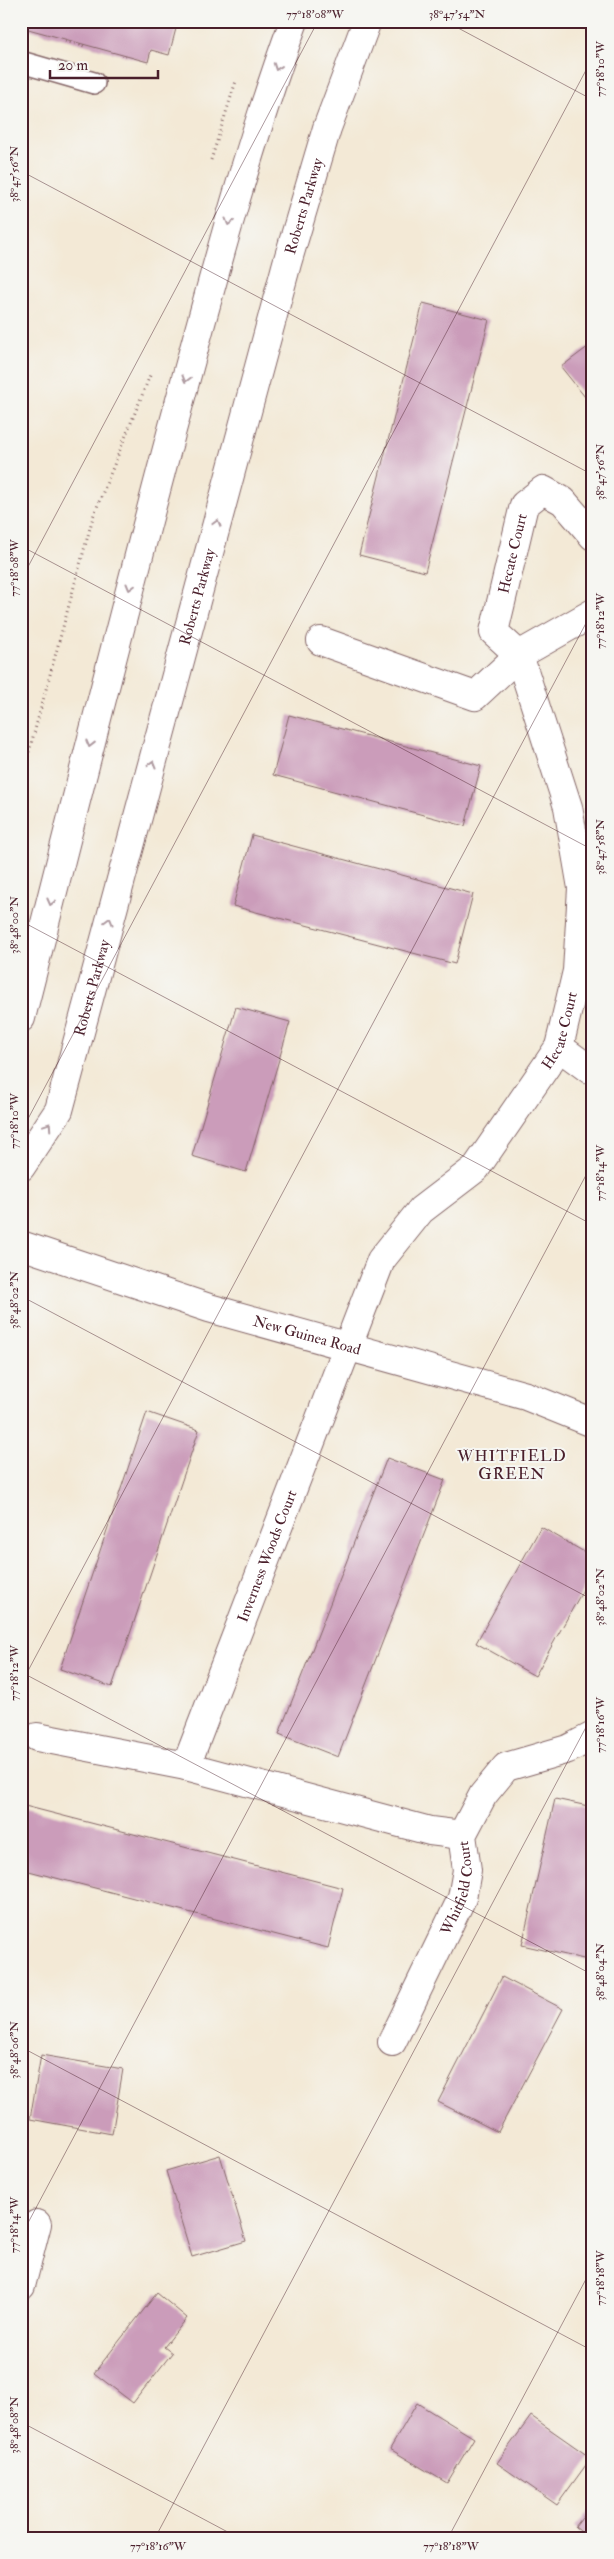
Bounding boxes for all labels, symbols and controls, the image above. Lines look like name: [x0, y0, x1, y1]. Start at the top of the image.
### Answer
text: 77°18'08"W: [286, 7, 345, 22]
text: 38°47'54"N: [429, 7, 486, 22]
text: 77°18'10"W: [593, 40, 608, 97]
scale bar: [50, 48, 158, 80]
text: 20 m: [58, 56, 88, 75]
one-way arrow: [273, 62, 283, 71]
text: 38°47'56"N: [7, 145, 22, 202]
street label: Roberts Parkway: [281, 155, 327, 256]
one-way arrow: [224, 218, 235, 226]
one-way arrow: [182, 374, 192, 382]
text: 38°47'56"N: [593, 443, 608, 500]
street label: Hecate Court: [494, 512, 531, 595]
one-way arrow: [211, 519, 222, 528]
text: 77°18'08"W: [7, 538, 22, 597]
street label: Roberts Parkway: [175, 546, 219, 647]
one-way arrow: [125, 582, 136, 591]
text: 77°18'12"W: [593, 592, 608, 649]
one-way arrow: [85, 740, 96, 749]
one-way arrow: [146, 761, 156, 769]
text: 38°47'58"N: [593, 819, 608, 875]
text: 38°48'00"N: [7, 896, 22, 954]
one-way arrow: [46, 897, 56, 905]
one-way arrow: [103, 917, 114, 926]
street label: Roberts Parkway: [70, 937, 114, 1038]
street label: Hecate Court: [537, 990, 581, 1073]
text: 77°18'10"W: [7, 1092, 22, 1149]
one-way arrow: [42, 1122, 51, 1132]
text: 77°18'14"W: [593, 1144, 608, 1201]
text: 38°48'02"N: [7, 1271, 22, 1329]
street label: New Guinea Road: [251, 1311, 364, 1359]
district label: WHITFIELD GREEN: [456, 1446, 567, 1484]
street label: Inverness Woods Court: [233, 1487, 301, 1625]
text: 38°48'02"N: [593, 1568, 608, 1626]
text: 77°18'12"W: [7, 1644, 22, 1701]
text: 77°18'16"W: [593, 1696, 608, 1753]
street label: Whitfield Court: [436, 1840, 477, 1939]
text: 38°48'04"N: [593, 1943, 608, 2001]
text: 38°48'06"N: [7, 2021, 22, 2079]
text: 77°18'14"W: [7, 2196, 22, 2253]
text: 77°18'18"W: [593, 2249, 608, 2306]
text: 38°48'08"N: [7, 2396, 22, 2454]
text: 77°18'16"W: [130, 2539, 187, 2554]
text: 77°18'18"W: [423, 2539, 480, 2554]

